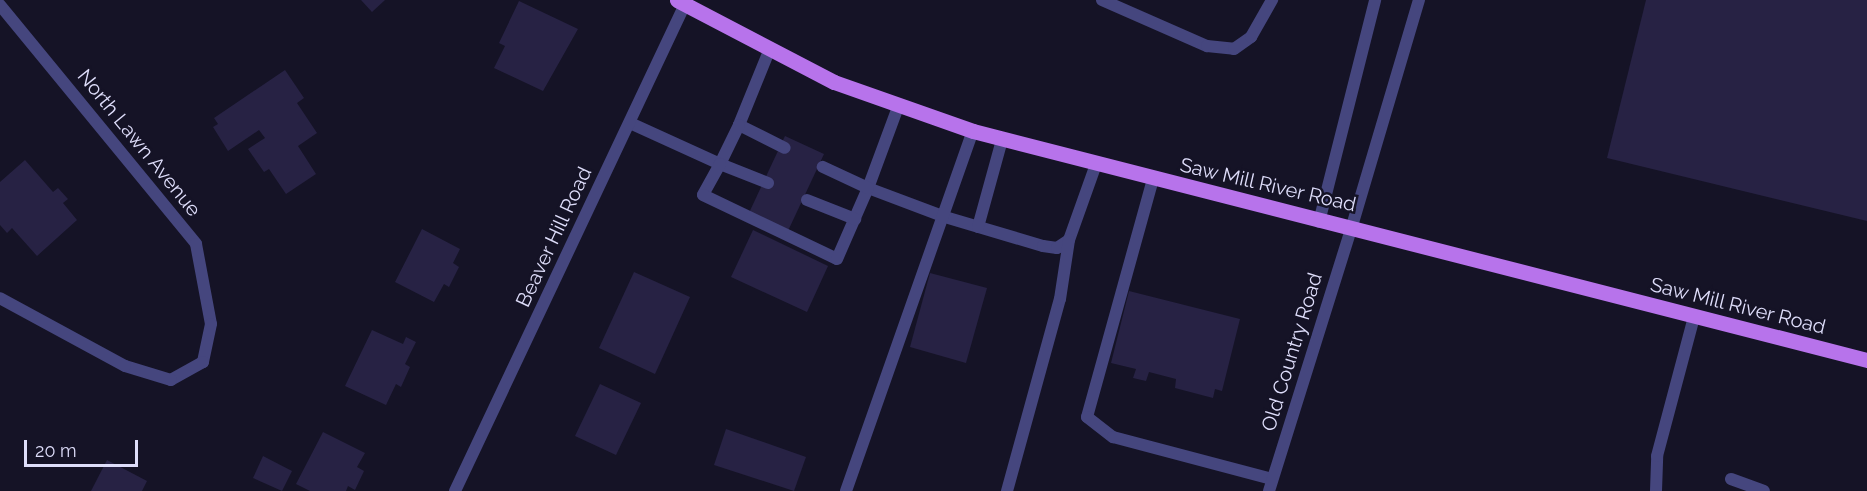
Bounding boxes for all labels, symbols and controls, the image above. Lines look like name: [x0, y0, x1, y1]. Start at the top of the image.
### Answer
street label: North Lawn Avenue: [72, 64, 206, 222]
street label: Saw Mill River Road: [1177, 153, 1359, 217]
street label: Beaver Hill Road: [511, 163, 597, 311]
street label: Old Country Road: [1256, 270, 1328, 434]
street label: Saw Mill River Road: [1647, 272, 1829, 340]
scale bar: [27, 428, 141, 466]
text: 20 m: [35, 440, 77, 461]

